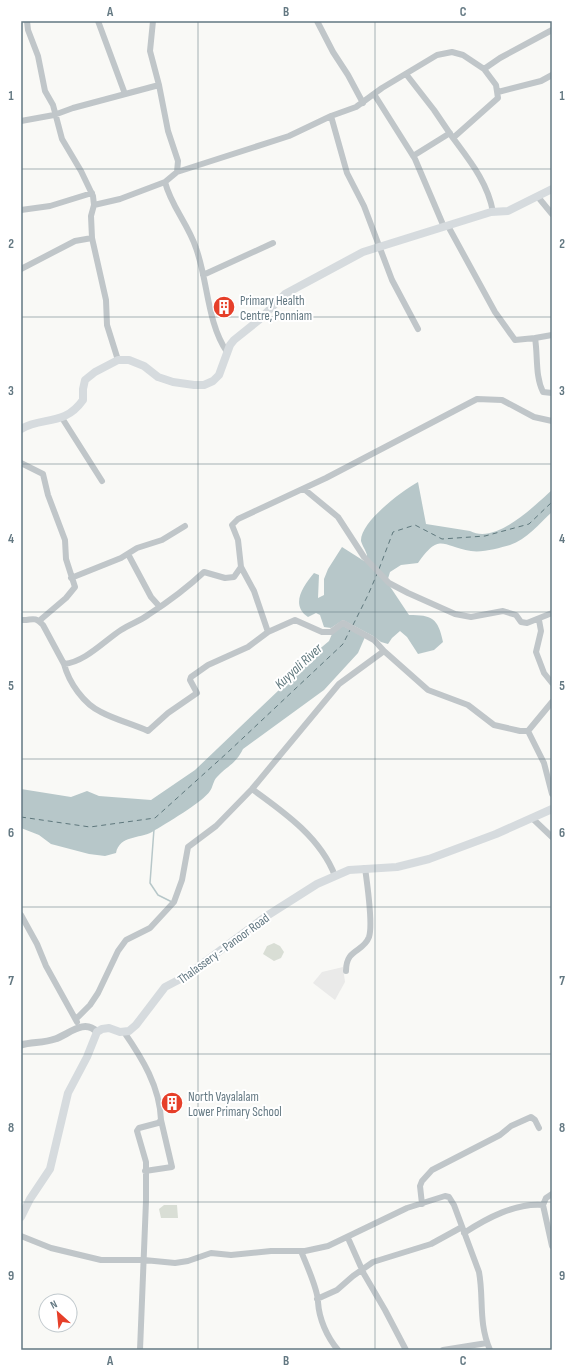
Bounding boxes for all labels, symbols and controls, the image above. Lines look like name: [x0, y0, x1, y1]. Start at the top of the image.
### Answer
text: A: [106, 4, 114, 20]
text: B: [283, 4, 289, 20]
text: C: [460, 4, 467, 20]
text: 1: [8, 88, 14, 104]
text: 1: [559, 88, 565, 104]
text: 2: [8, 236, 14, 252]
text: 2: [559, 236, 565, 252]
place label: Primary Health Centre, Ponniam: [240, 293, 312, 324]
building icon: Primary Health Centre, Ponniam: [211, 294, 237, 320]
text: 3: [8, 383, 14, 399]
text: 3: [559, 383, 565, 399]
text: 4: [8, 531, 14, 547]
text: 4: [559, 531, 565, 547]
water label: Kuyyali River: [271, 639, 326, 693]
text: 5: [8, 678, 14, 694]
text: 5: [559, 678, 565, 694]
text: 6: [8, 825, 14, 841]
text: 6: [559, 825, 565, 841]
street label: Thalassery - Panoor Road: [175, 910, 273, 987]
text: 7: [8, 973, 14, 989]
text: 7: [559, 973, 565, 989]
place label: North Vayalalam Lower Primary School: [188, 1089, 282, 1120]
building icon: North Vayalalam Lower Primary School: [159, 1090, 185, 1116]
text: 8: [8, 1120, 14, 1136]
text: 8: [559, 1120, 565, 1136]
text: 9: [8, 1268, 14, 1284]
text: 9: [559, 1268, 565, 1284]
north arrow: [38, 1293, 78, 1333]
text: N: [48, 1297, 59, 1312]
text: A: [106, 1353, 114, 1369]
text: B: [283, 1353, 289, 1369]
text: C: [460, 1353, 467, 1369]

